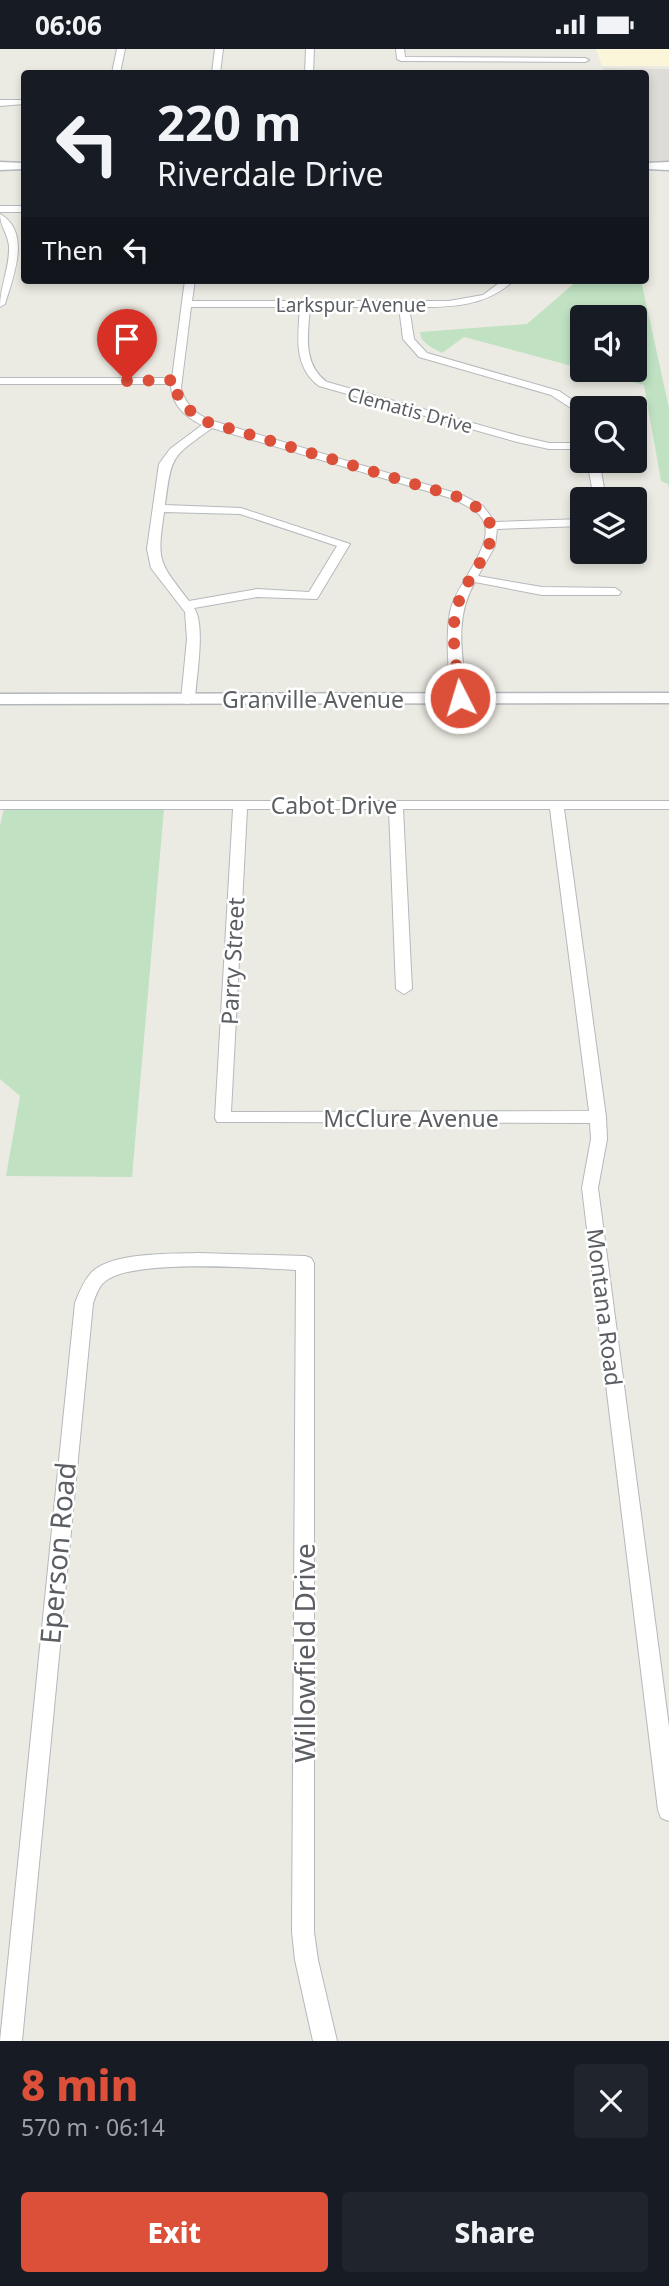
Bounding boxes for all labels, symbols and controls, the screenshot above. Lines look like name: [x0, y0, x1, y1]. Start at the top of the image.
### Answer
text: 06:06: [35, 7, 102, 43]
text: 220 m: [157, 89, 302, 155]
icon: left: [42, 98, 133, 189]
text: Riverdale Drive: [157, 152, 383, 195]
icon: left: [117, 231, 155, 269]
text: Then: [42, 232, 103, 268]
street label: Larkspur Avenue: [276, 292, 426, 318]
map controls: [570, 305, 647, 564]
button: sound: [570, 305, 647, 382]
pin: [97, 309, 157, 381]
icon: arrive: [108, 320, 146, 358]
street label: Clematis Drive: [344, 381, 476, 439]
button: search: [570, 396, 647, 473]
button: layers: [570, 487, 647, 564]
position arrow: [423, 661, 497, 735]
street label: Granville Avenue: [222, 683, 404, 715]
street label: Cabot Drive: [271, 789, 397, 821]
street label: Parry Street: [213, 896, 251, 1026]
street label: McClure Avenue: [323, 1102, 499, 1134]
street label: Montana Road: [579, 1226, 631, 1388]
street label: Eperson Road: [30, 1461, 84, 1645]
street label: Willowfield Drive: [285, 1543, 323, 1763]
text: 8 min: [21, 2056, 138, 2113]
button: close: [574, 2064, 648, 2138]
text: 570 m · 06:14: [21, 2111, 165, 2143]
button: Exit: [21, 2192, 328, 2272]
button: Share: [342, 2192, 648, 2272]

